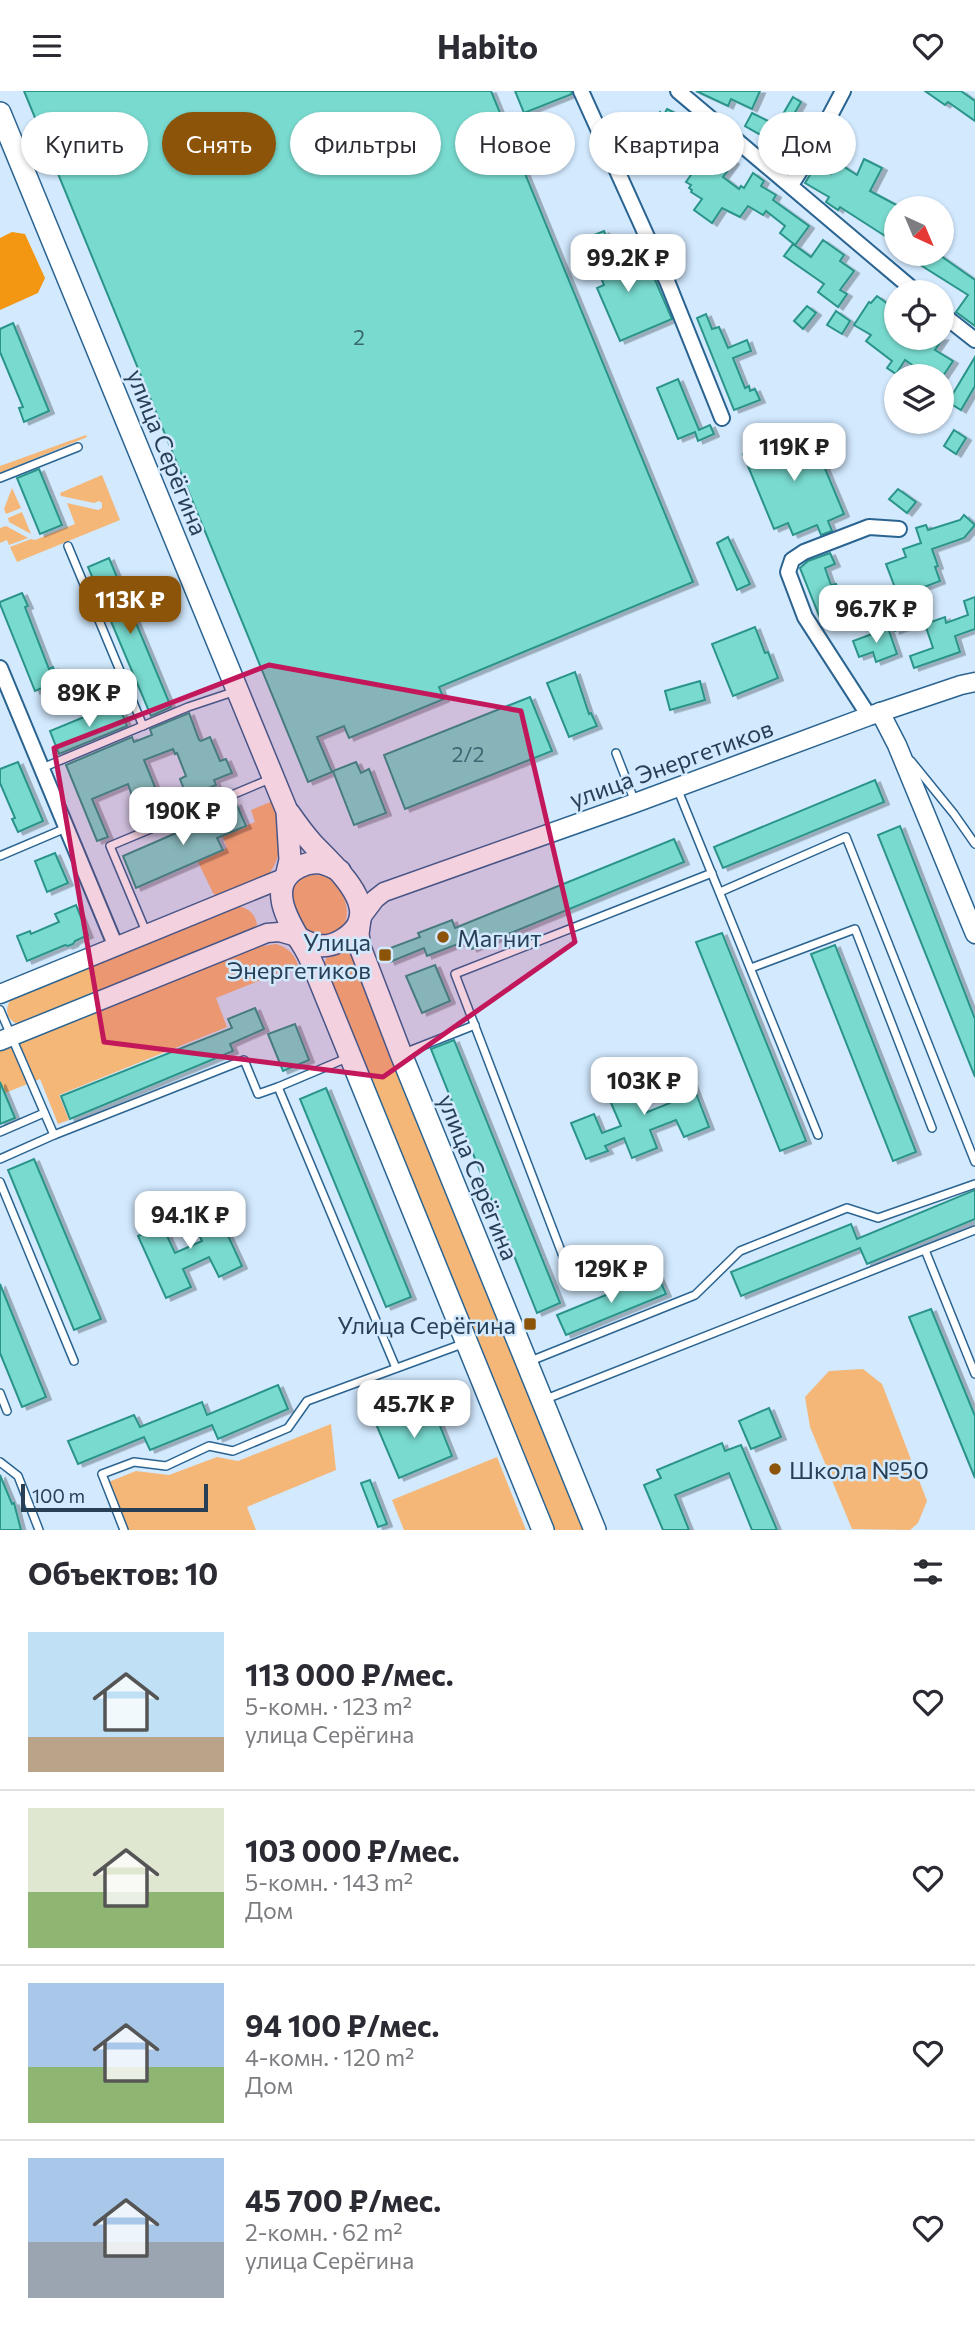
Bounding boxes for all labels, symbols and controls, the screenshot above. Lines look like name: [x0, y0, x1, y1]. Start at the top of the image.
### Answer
text: Habito: [437, 26, 538, 66]
icon: menu: [28, 27, 66, 65]
icon: heart: [909, 27, 947, 65]
chip: Купить: [21, 112, 148, 175]
chip: Снять: [162, 112, 276, 175]
chip: Фильтры: [290, 112, 441, 175]
chip: Новое: [455, 112, 575, 175]
chip: Квартира: [589, 112, 744, 175]
chip: Дом: [758, 112, 856, 175]
north arrow: [884, 196, 954, 266]
map controls: [884, 196, 954, 434]
pin: 99.2K ₽: [563, 235, 693, 294]
text: 99.2K ₽: [587, 243, 669, 271]
button: locate: [884, 280, 954, 350]
house number: 2: [353, 324, 365, 349]
button: layers: [884, 364, 954, 434]
street label: улица Серёгина: [122, 365, 214, 539]
pin: 119K ₽: [737, 423, 851, 483]
text: 119K ₽: [759, 432, 829, 460]
pin: 113K ₽: [73, 577, 187, 636]
text: 113K ₽: [95, 585, 165, 613]
pin: 96.7K ₽: [811, 585, 941, 645]
text: 96.7K ₽: [835, 594, 917, 622]
pin: 89K ₽: [40, 669, 138, 729]
text: 89K ₽: [57, 678, 121, 706]
street label: улица Энергетиков: [565, 713, 777, 813]
house number: 2/2: [452, 741, 484, 766]
pin: 190K ₽: [126, 787, 240, 847]
text: 190K ₽: [145, 796, 221, 824]
place label: Магнит: [457, 923, 541, 952]
place label: Улица Энергетиков: [227, 927, 371, 984]
marker: Магнит: [435, 929, 451, 945]
marker: Улица Энергетиков: [377, 947, 393, 963]
pin: 103K ₽: [587, 1058, 701, 1117]
text: 103K ₽: [607, 1066, 681, 1094]
street label: улица Серёгина: [433, 1090, 525, 1264]
pin: 94.1K ₽: [125, 1191, 255, 1251]
text: 94.1K ₽: [151, 1200, 229, 1228]
pin: 129K ₽: [554, 1245, 668, 1305]
text: 129K ₽: [574, 1254, 648, 1282]
place label: Улица Серёгина: [337, 1310, 516, 1339]
marker: Улица Серёгина: [522, 1316, 538, 1332]
pin: 45.7K ₽: [349, 1381, 479, 1440]
text: 45.7K ₽: [373, 1389, 455, 1417]
place label: Школа №50: [789, 1455, 929, 1484]
marker: Школа №50: [767, 1461, 783, 1477]
scale bar: [21, 1481, 208, 1513]
text: 100 m: [32, 1484, 85, 1507]
icon: filters: [909, 1553, 947, 1591]
text: Объектов: 10: [28, 1554, 218, 1591]
text: 113 000 ₽/мес.: [245, 1655, 454, 1692]
icon: home: [84, 1660, 168, 1744]
icon: heart: [909, 1683, 947, 1721]
text: 5-комн. · 123 m²: [245, 1692, 412, 1720]
text: улица Серёгина: [245, 1720, 414, 1748]
text: 103 000 ₽/мес.: [245, 1831, 460, 1868]
icon: home: [84, 1836, 168, 1920]
icon: heart: [909, 1859, 947, 1897]
text: 5-комн. · 143 m²: [245, 1868, 413, 1896]
text: Дом: [245, 1896, 293, 1924]
text: 94 100 ₽/мес.: [245, 2006, 440, 2043]
icon: home: [84, 2011, 168, 2095]
icon: heart: [909, 2034, 947, 2072]
text: 4-комн. · 120 m²: [245, 2043, 414, 2071]
text: Дом: [245, 2071, 293, 2099]
text: 45 700 ₽/мес.: [245, 2181, 441, 2218]
icon: home: [84, 2186, 168, 2270]
icon: heart: [909, 2209, 947, 2247]
text: 2-комн. · 62 m²: [245, 2218, 402, 2246]
text: улица Серёгина: [245, 2246, 414, 2274]

